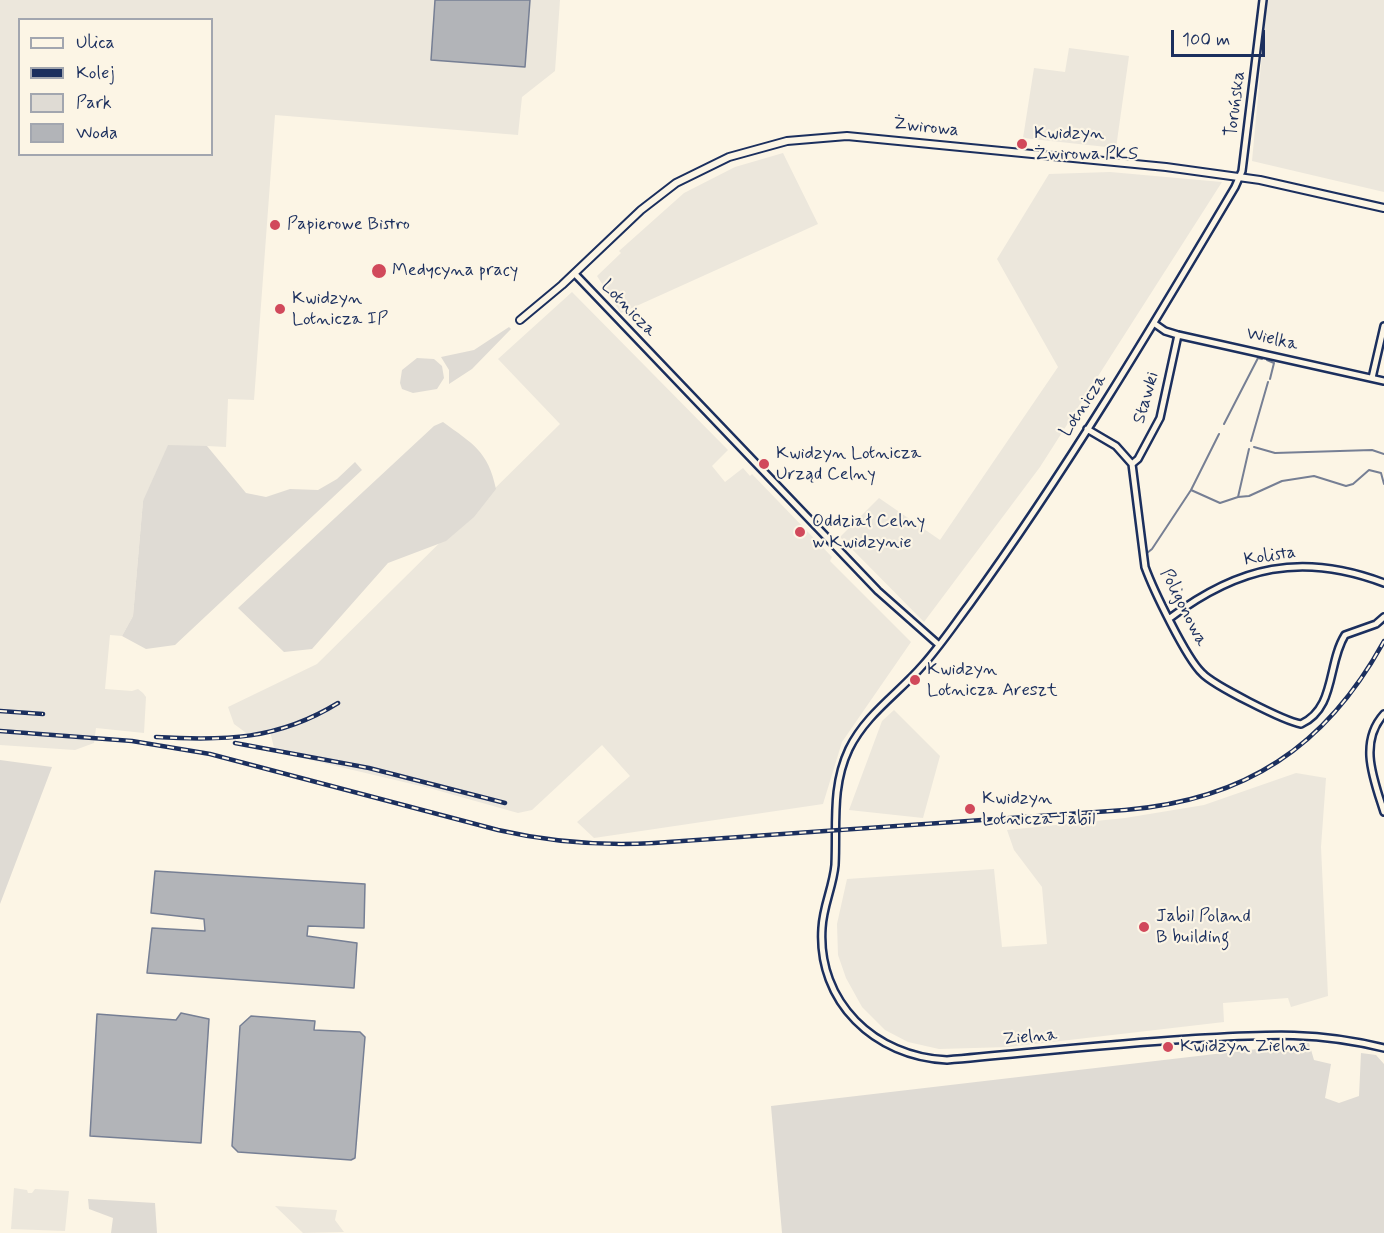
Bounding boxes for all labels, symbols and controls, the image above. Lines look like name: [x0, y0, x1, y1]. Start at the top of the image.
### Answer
legend: [18, 18, 213, 156]
scale bar: [1174, 18, 1268, 56]
text: 100 m: [1182, 28, 1230, 52]
text: Ulica: [76, 31, 115, 55]
text: Kolej: [76, 61, 114, 85]
street label: Toruńska: [1221, 70, 1251, 138]
text: Park: [76, 91, 112, 115]
street label: Żwirowa: [892, 114, 960, 142]
text: Woda: [76, 121, 118, 145]
place label: Kwidzyn Żwirowa PKS: [1034, 123, 1138, 166]
marker: Kwidzyn Żwirowa PKS: [1015, 137, 1029, 151]
place label: Papierowe Bistro: [287, 214, 410, 236]
marker: Papierowe Bistro: [268, 218, 282, 232]
place label: Medycyna pracy: [392, 260, 518, 282]
marker: Medycyna pracy: [370, 262, 388, 280]
street label: Lotnicza: [596, 276, 660, 342]
place label: Kwidzyn Lotnicza IP: [292, 288, 388, 330]
marker: Kwidzyn Lotnicza IP: [273, 302, 287, 316]
street label: Wielka: [1244, 324, 1300, 356]
street label: Stawki: [1129, 370, 1165, 426]
street label: Lotnicza: [1056, 371, 1112, 441]
place label: Kwidzyn Lotnicza Urząd Celny: [776, 443, 921, 486]
marker: Kwidzyn Lotnicza Urząd Celny: [757, 457, 771, 471]
place label: Oddział Celny w Kwidzynie: [812, 511, 925, 554]
marker: Oddział Celny w Kwidzynie: [793, 525, 807, 539]
street label: Kolista: [1243, 542, 1297, 572]
street label: Poligonowa: [1154, 566, 1212, 650]
place label: Kwidzyn Lotnicza Areszt: [927, 659, 1058, 702]
marker: Kwidzyn Lotnicza Areszt: [908, 673, 922, 687]
place label: Kwidzyn Lotnicza Jabil: [982, 788, 1095, 830]
marker: Kwidzyn Lotnicza Jabil: [963, 802, 977, 816]
place label: Jabil Poland B building: [1156, 906, 1251, 948]
marker: Jabil Poland B building: [1137, 920, 1151, 934]
street label: Zielna: [1002, 1025, 1058, 1051]
place label: Kwidzyn Zielna: [1180, 1036, 1309, 1058]
marker: Kwidzyn Zielna: [1161, 1040, 1175, 1054]

